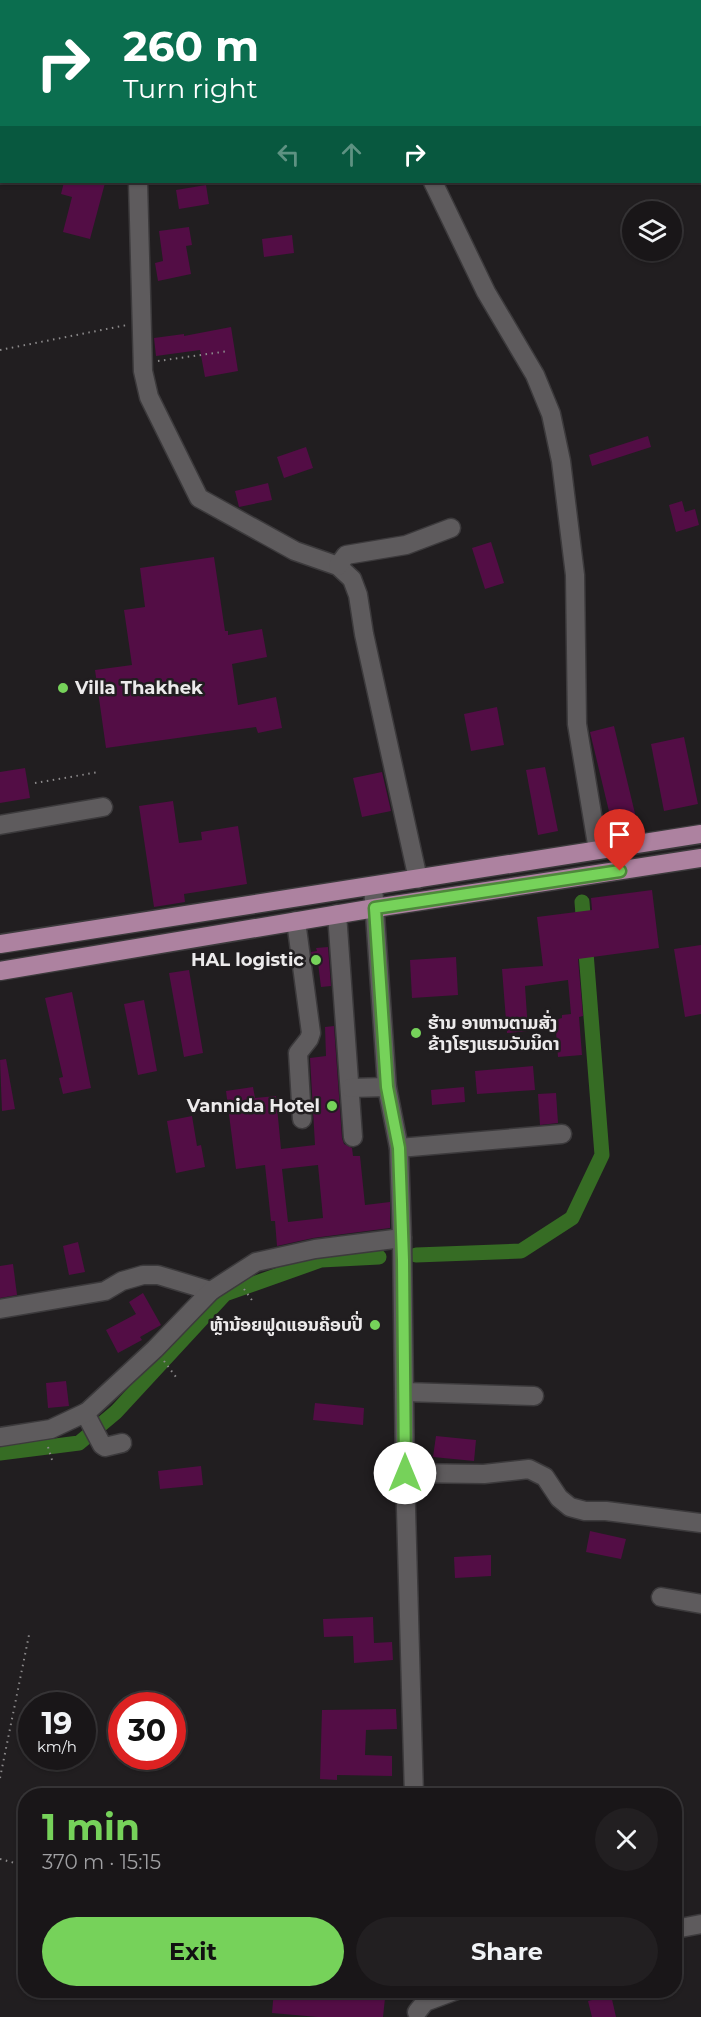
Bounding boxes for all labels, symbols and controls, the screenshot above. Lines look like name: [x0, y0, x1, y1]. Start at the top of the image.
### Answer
text: 260 m: [123, 20, 259, 72]
icon: right: [24, 24, 102, 102]
text: Turn right: [123, 72, 258, 105]
icon: left: [272, 138, 305, 171]
icon: ahead: [335, 138, 368, 171]
icon: right: [398, 138, 431, 171]
map controls: [622, 201, 682, 261]
button: layers: [622, 201, 682, 261]
place label: Villa Thakhek: [74, 677, 203, 699]
marker: Villa Thakhek: [56, 681, 70, 695]
pin: [594, 809, 645, 871]
icon: arrive: [603, 818, 636, 851]
place label: HAL logistic: [191, 949, 304, 971]
marker: HAL logistic: [309, 953, 323, 967]
place label: ຮ້ານ ອາຫານຕາມສັ່ງ ຂ້າງໂຮງແຮມວັນນິດາ: [428, 1010, 560, 1055]
marker: ຮ້ານ ອາຫານຕາມສັ່ງ ຂ້າງໂຮງແຮມວັນນິດາ: [409, 1026, 423, 1040]
place label: Vannida Hotel: [186, 1095, 320, 1117]
marker: Vannida Hotel: [325, 1099, 339, 1113]
place label: ຫຼ້ານ້ອຍຟູດແອນຄ໊ອບປີ່: [210, 1311, 363, 1336]
marker: ຫຼ້ານ້ອຍຟູດແອນຄ໊ອບປີ່: [368, 1318, 382, 1332]
position arrow: [373, 1441, 437, 1505]
speed limit sign: 30: [108, 1692, 186, 1770]
text: 19: [42, 1705, 72, 1742]
text: km/h: [37, 1737, 77, 1756]
text: 1 min: [42, 1805, 140, 1849]
button: close: [595, 1808, 658, 1871]
text: 370 m · 15:15: [42, 1850, 161, 1874]
button: Exit: [42, 1917, 344, 1986]
button: Share: [356, 1917, 658, 1986]

